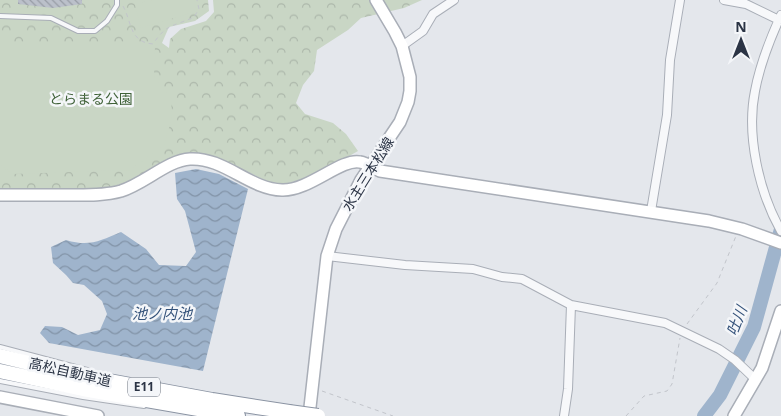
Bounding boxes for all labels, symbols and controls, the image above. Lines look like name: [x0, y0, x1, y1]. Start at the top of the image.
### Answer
north arrow: [716, 15, 766, 65]
text: N: [735, 17, 747, 36]
park label: とらまる公園: [49, 89, 133, 108]
street label: 水主三本松線: [337, 133, 398, 214]
water label: 吐川: [721, 301, 751, 338]
water label: 池ノ内池: [132, 303, 194, 323]
street label: 高松自動車道: [27, 353, 113, 390]
road number: E11: [128, 378, 160, 397]

